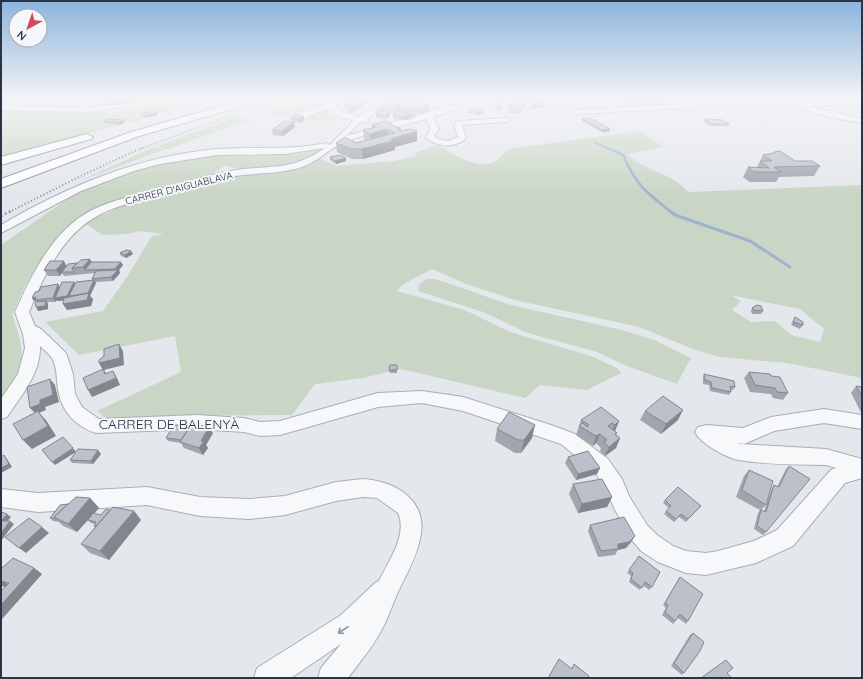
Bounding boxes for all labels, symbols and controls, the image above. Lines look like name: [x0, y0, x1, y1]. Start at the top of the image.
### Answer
north arrow: [8, 8, 48, 48]
text: N: [14, 28, 29, 44]
street label: CARRER D'AIGUABLAVA: [124, 168, 235, 208]
street label: CARRER DE BALENYÀ: [99, 415, 239, 433]
one-way arrow: [337, 625, 348, 634]

